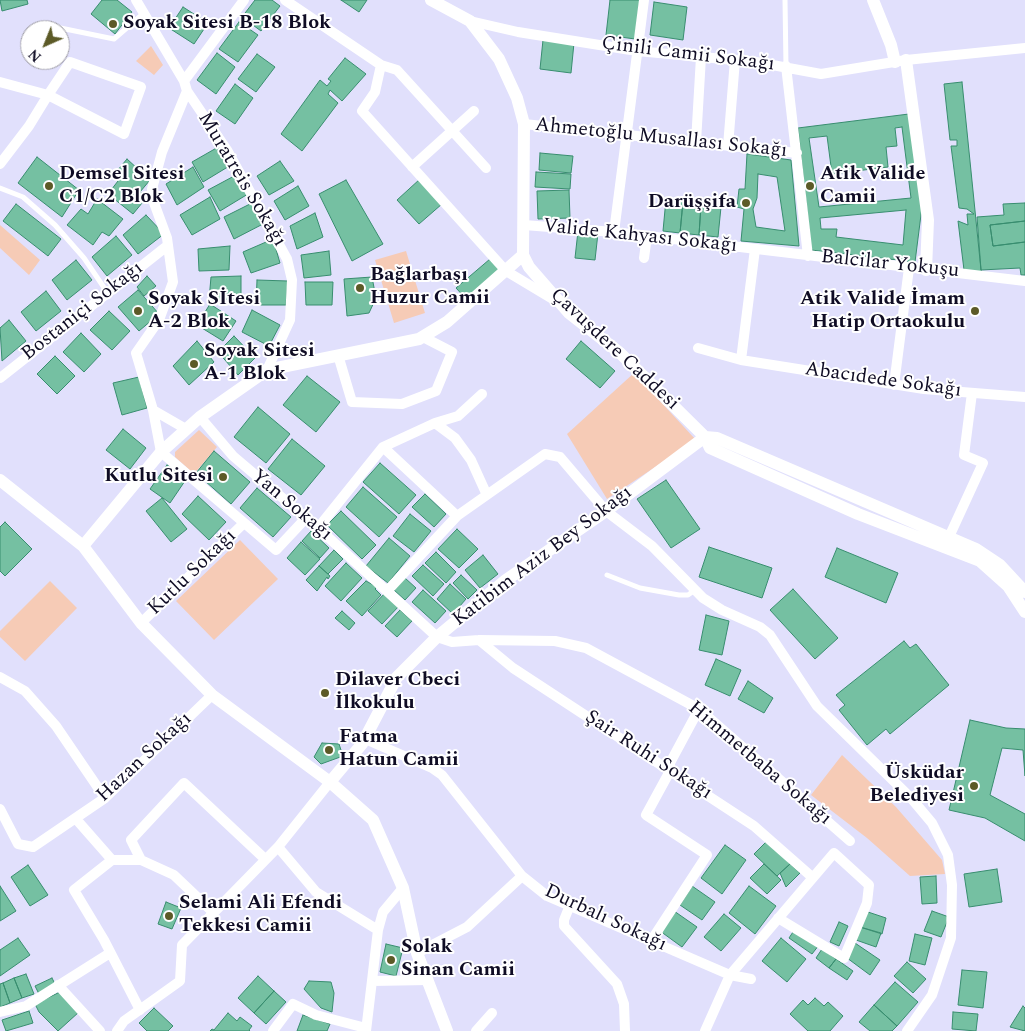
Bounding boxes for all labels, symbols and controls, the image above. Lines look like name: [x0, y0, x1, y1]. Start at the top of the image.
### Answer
place label: Soyak Sitesi B-18 Blok: [123, 12, 331, 36]
marker: Soyak Sitesi B-18 Blok: [107, 18, 119, 30]
north arrow: [20, 20, 70, 70]
street label: Çinili Camii Sokağı: [600, 32, 776, 78]
text: N: [24, 44, 46, 67]
street label: Muratreis Sokağı: [191, 108, 291, 252]
street label: Ahmetoğlu Musallası Sokağı: [534, 114, 788, 164]
place label: Demsel Sitesi C1/C2 Blok: [59, 163, 184, 210]
place label: Atik Valide Camii: [820, 163, 925, 210]
marker: Demsel Sitesi C1/C2 Blok: [43, 180, 55, 192]
marker: Atik Valide Camii: [804, 180, 816, 192]
place label: Darüşşifa: [648, 191, 736, 215]
marker: Darüşşifa: [740, 197, 752, 209]
street label: Valide Kahyası Sokağı: [542, 215, 738, 259]
street label: Balcilar Yokuşu: [820, 246, 960, 284]
street label: Bostaniçi Sokağı: [17, 257, 149, 367]
place label: Bağlarbaşı Huzur Camii: [370, 264, 490, 311]
marker: Bağlarbaşı Huzur Camii: [354, 282, 366, 294]
street label: Çavuşdere Caddesi: [544, 284, 684, 416]
place label: Soyak Sİtesi A-2 Blok: [148, 288, 260, 335]
place label: Atik Valide İmam Hatip Ortaokulu: [800, 288, 965, 335]
marker: Soyak Sİtesi A-2 Blok: [132, 305, 144, 317]
marker: Atik Valide İmam Hatip Ortaokulu: [969, 305, 981, 317]
place label: Soyak Sitesi A-1 Blok: [204, 340, 315, 387]
marker: Soyak Sitesi A-1 Blok: [188, 358, 200, 370]
street label: Abacıdede Sokağı: [803, 358, 963, 404]
place label: Kutlu Sitesi: [104, 465, 213, 489]
street label: Yan Sokağı: [245, 465, 337, 547]
marker: Kutlu Sitesi: [217, 471, 229, 483]
street label: Katibim Aziz Bey Sokağı: [448, 481, 638, 633]
street label: Kutlu Sokağı: [144, 525, 242, 621]
place label: Dilaver Cbeci İlkokulu: [335, 669, 460, 716]
marker: Dilaver Cbeci İlkokulu: [319, 687, 331, 699]
street label: Himmetbaba Sokağı: [682, 697, 836, 831]
street label: Şair Ruhi Sokağı: [580, 706, 716, 806]
street label: Hazan Sokağı: [92, 708, 198, 808]
place label: Fatma Hatun Camii: [339, 726, 459, 773]
marker: Fatma Hatun Camii: [323, 744, 335, 756]
place label: Üsküdar Belediyesi: [870, 762, 964, 809]
marker: Üsküdar Belediyesi: [968, 780, 980, 792]
street label: Durbalı Sokağı: [540, 880, 670, 958]
place label: Selami Ali Efendi Tekkesi Camii: [179, 892, 342, 939]
marker: Selami Ali Efendi Tekkesi Camii: [163, 910, 175, 922]
place label: Solak Sinan Camii: [401, 936, 515, 983]
marker: Solak Sinan Camii: [385, 954, 397, 966]

